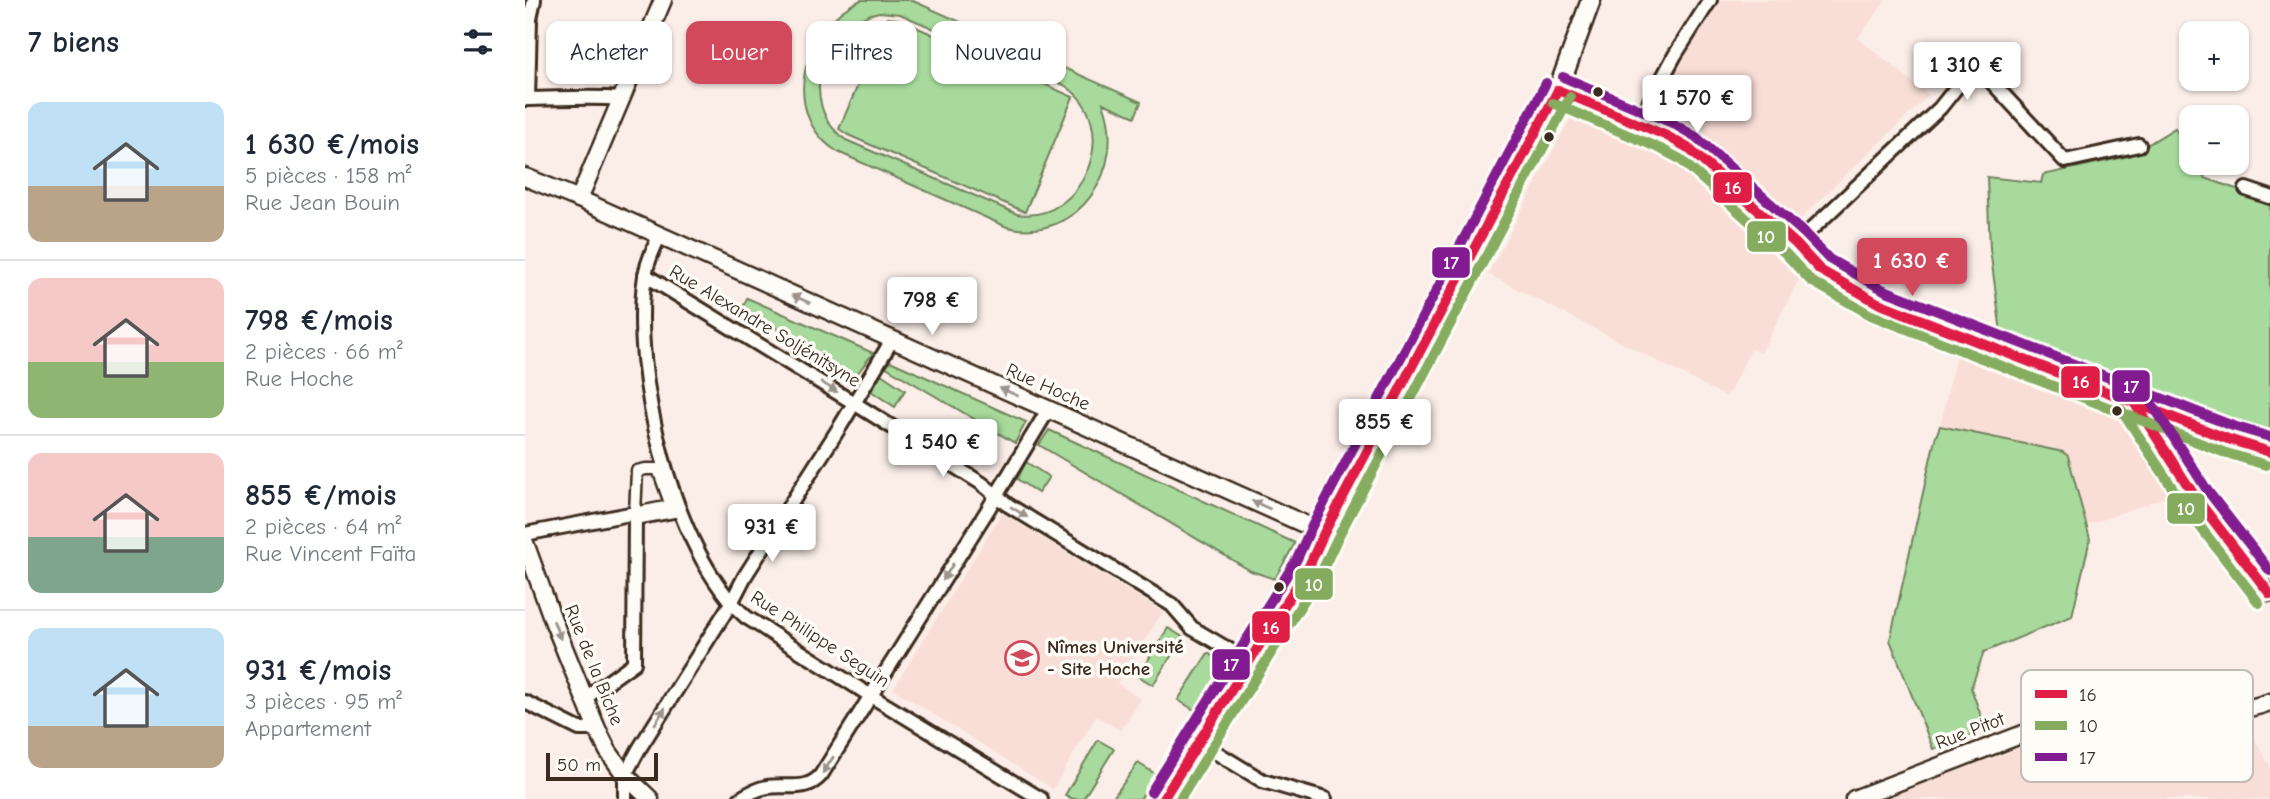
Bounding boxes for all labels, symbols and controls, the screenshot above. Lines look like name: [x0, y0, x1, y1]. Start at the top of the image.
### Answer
chip: Acheter: [546, 21, 672, 84]
chip: Louer: [686, 21, 792, 84]
chip: Filtres: [806, 21, 917, 84]
chip: Nouveau: [931, 21, 1066, 84]
map controls: [2179, 21, 2249, 175]
button: +: [2179, 21, 2249, 91]
icon: filters: [459, 23, 497, 61]
text: 7 biens: [28, 25, 119, 60]
pin: 1 310 €: [1902, 42, 2032, 102]
text: 1 310 €: [1930, 51, 2004, 78]
pin: 1 570 €: [1632, 76, 1762, 135]
text: 1 570 €: [1659, 84, 1735, 111]
unlabelled marker: [1591, 85, 1605, 99]
button: −: [2179, 105, 2249, 175]
text: 1 630 €/mois: [245, 127, 419, 162]
icon: home: [84, 130, 168, 214]
unlabelled marker: [1542, 130, 1556, 144]
text: 5 pièces · 158 m²: [245, 162, 412, 189]
line badge: 16: [1712, 171, 1753, 204]
text: 16: [1724, 177, 1742, 199]
text: Rue Jean Bouin: [245, 189, 400, 216]
line badge: 10: [1746, 220, 1787, 253]
text: 10: [1757, 226, 1775, 248]
pin: 1 630 €: [1847, 238, 1977, 298]
line badge: 17: [1431, 246, 1471, 279]
text: 1 630 €: [1873, 247, 1951, 274]
text: 17: [1443, 252, 1459, 274]
street label: Rue Alexandre Soljénitsyne: [665, 260, 865, 392]
pin: 798 €: [883, 278, 981, 337]
text: 798 €: [903, 286, 961, 313]
one-way arrow: [791, 293, 812, 304]
text: 798 €/mois: [245, 303, 393, 338]
icon: home: [84, 306, 168, 390]
text: 2 pièces · 66 m²: [245, 338, 403, 365]
street label: Rue Hoche: [1003, 359, 1093, 415]
text: Rue Hoche: [245, 365, 353, 392]
line badge: 16: [2060, 365, 2101, 399]
line badge: 17: [2111, 369, 2151, 403]
text: 16: [2072, 371, 2090, 393]
text: 17: [2123, 376, 2139, 398]
one-way arrow: [819, 381, 838, 393]
one-way arrow: [999, 386, 1019, 398]
pin: 855 €: [1336, 400, 1434, 459]
unlabelled marker: [2110, 404, 2124, 418]
text: 855 €: [1355, 408, 1415, 435]
pin: 1 540 €: [878, 420, 1008, 479]
text: 1 540 €: [904, 428, 982, 455]
text: 855 €/mois: [245, 478, 396, 513]
icon: home: [84, 481, 168, 565]
line badge: 10: [2166, 492, 2206, 525]
text: 10: [2177, 498, 2195, 520]
one-way arrow: [1251, 499, 1272, 510]
pin: 931 €: [723, 504, 821, 564]
one-way arrow: [1009, 505, 1029, 518]
text: 2 pièces · 64 m²: [245, 513, 401, 540]
text: 931 €: [744, 513, 800, 540]
text: Rue Vincent Faïta: [245, 540, 416, 567]
one-way arrow: [942, 563, 955, 582]
line badge: 10: [1294, 567, 1334, 601]
text: 10: [1305, 574, 1323, 596]
unlabelled marker: [1272, 580, 1286, 594]
street label: Rue Philippe Seguin: [746, 586, 894, 692]
street label: Rue de la Biche: [560, 601, 628, 729]
line badge: 16: [1251, 610, 1291, 644]
text: 16: [1262, 617, 1280, 639]
one-way arrow: [551, 620, 562, 641]
place label: Nîmes Université - Site Hoche: [1047, 636, 1184, 680]
school or university icon: Nîmes Université - Site Hoche: [1003, 639, 1041, 677]
line badge: 17: [1211, 648, 1251, 681]
text: 931 €/mois: [245, 653, 391, 688]
text: 17: [1223, 654, 1239, 676]
icon: home: [84, 656, 168, 740]
legend: [2021, 670, 2253, 782]
text: 16: [2079, 684, 2097, 706]
text: 3 pièces · 95 m²: [245, 688, 402, 715]
one-way arrow: [653, 706, 666, 726]
street label: Rue Pitot: [1932, 708, 2008, 754]
text: Appartement: [245, 715, 371, 742]
text: 10: [2079, 715, 2098, 737]
text: 17: [2079, 747, 2096, 769]
scale bar: [546, 750, 658, 782]
text: 50 m: [557, 754, 601, 776]
one-way arrow: [821, 755, 834, 775]

